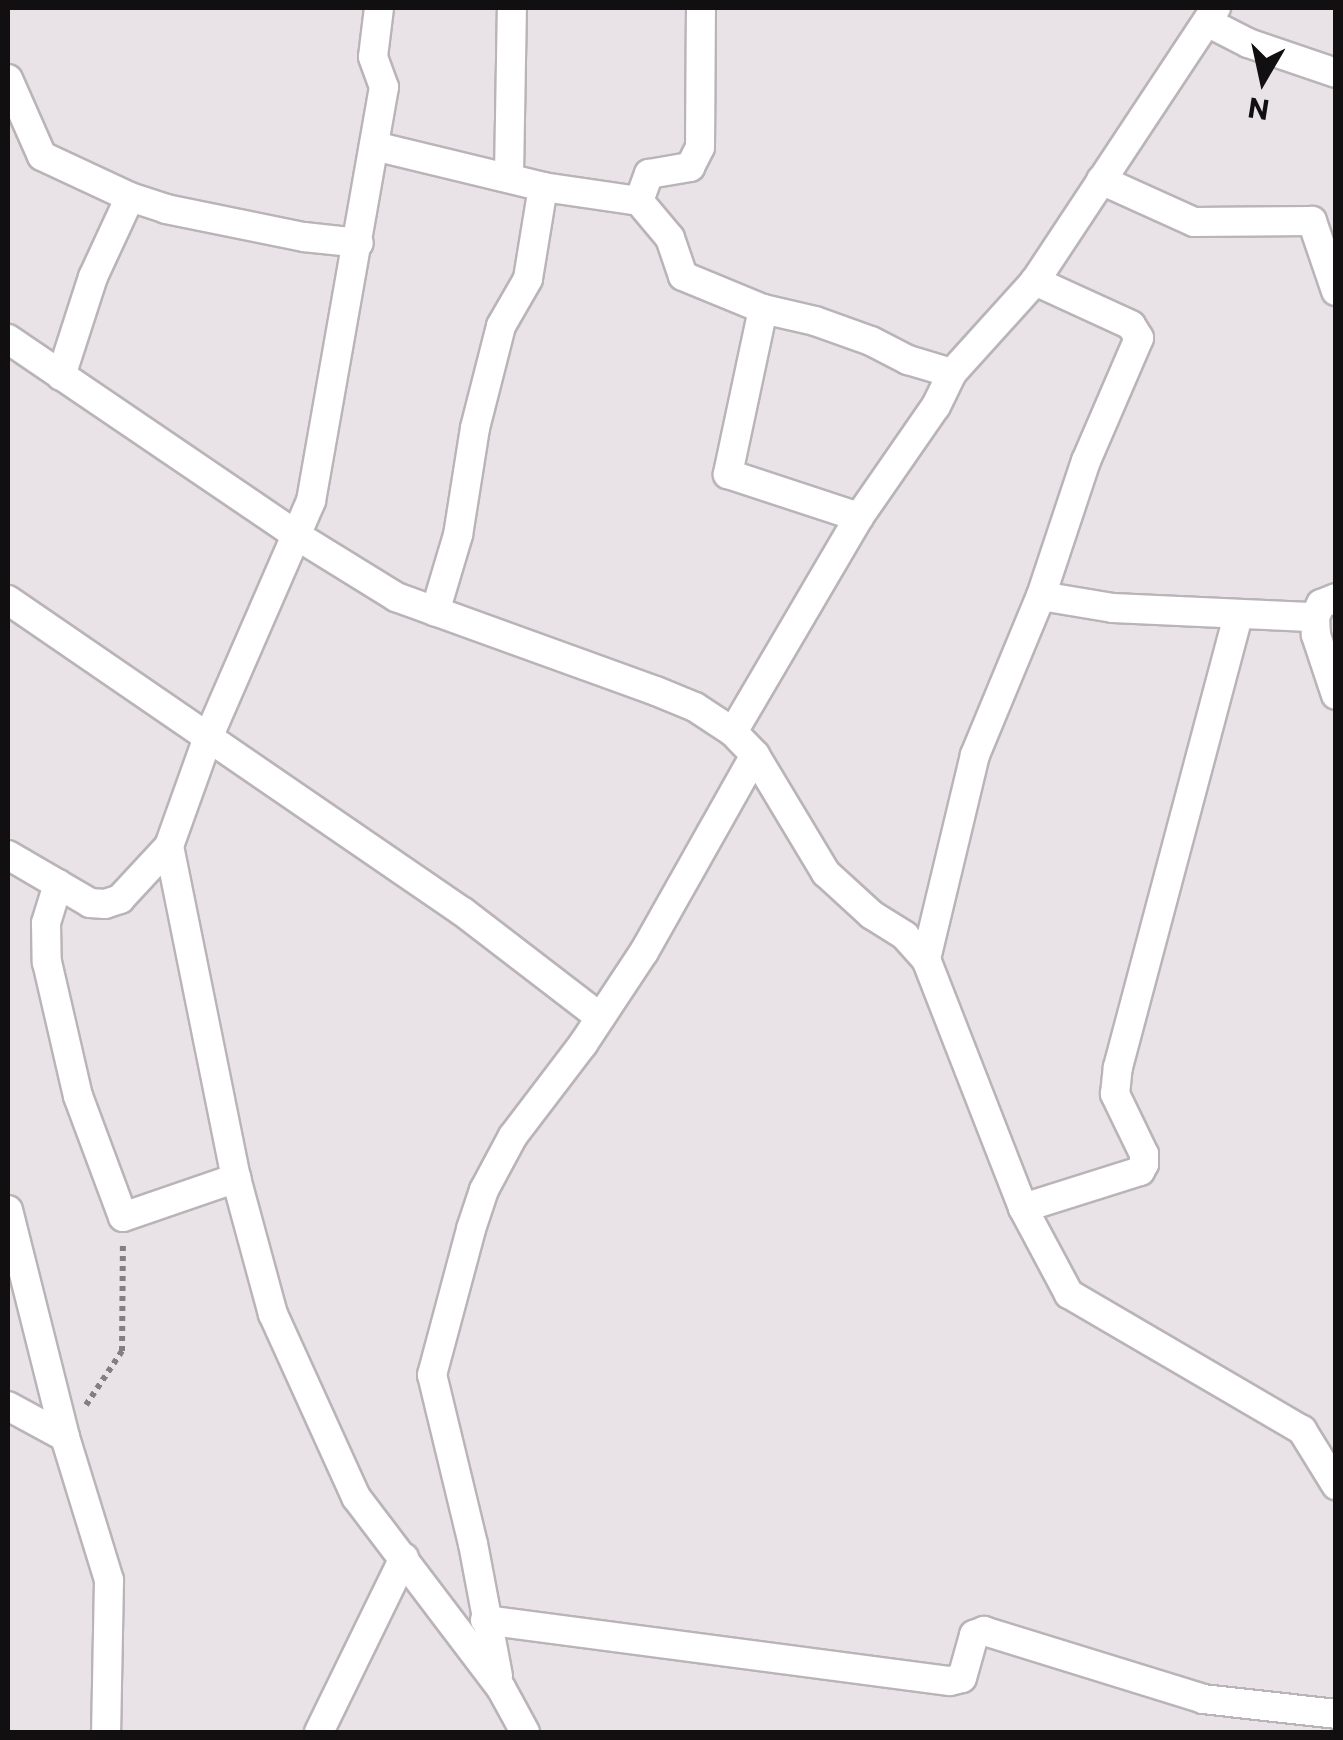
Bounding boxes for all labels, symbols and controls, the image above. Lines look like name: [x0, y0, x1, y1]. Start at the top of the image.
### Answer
north arrow: [1213, 30, 1313, 130]
text: N: [1245, 91, 1271, 128]

